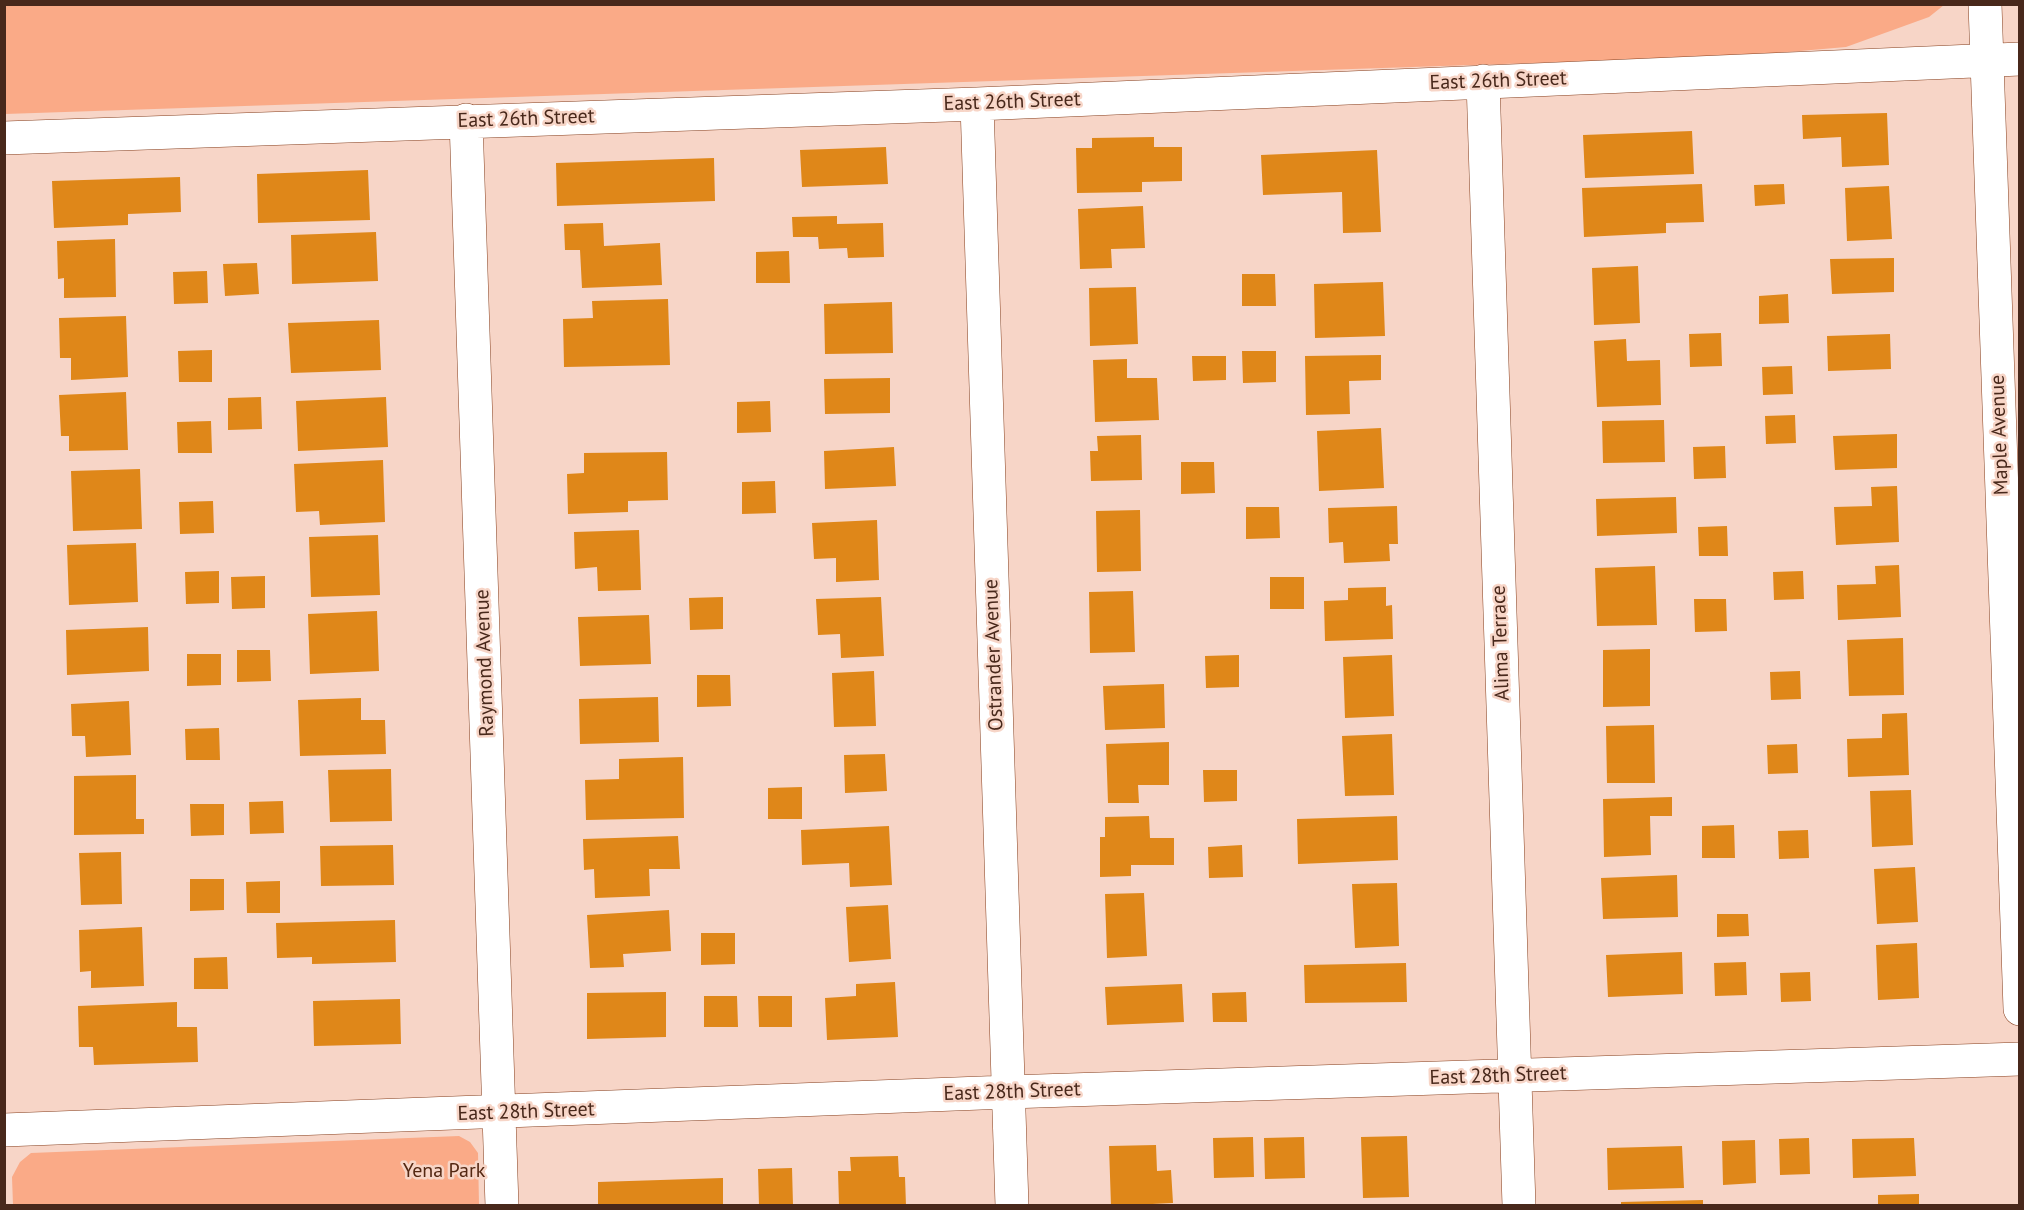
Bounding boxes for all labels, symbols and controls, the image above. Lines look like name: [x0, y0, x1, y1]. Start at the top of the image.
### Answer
street label: East 26th Street: [1429, 67, 1567, 95]
street label: East 26th Street: [943, 88, 1081, 116]
street label: East 26th Street: [457, 105, 595, 133]
street label: Maple Avenue: [1986, 374, 2014, 496]
street label: Ostrander Avenue: [979, 579, 1009, 731]
street label: Alima Terrace: [1487, 585, 1515, 701]
street label: Raymond Avenue: [470, 589, 500, 737]
street label: East 28th Street: [1429, 1062, 1567, 1090]
street label: East 28th Street: [943, 1078, 1081, 1106]
street label: East 28th Street: [457, 1098, 595, 1126]
park label: Yena Park: [403, 1159, 485, 1183]

